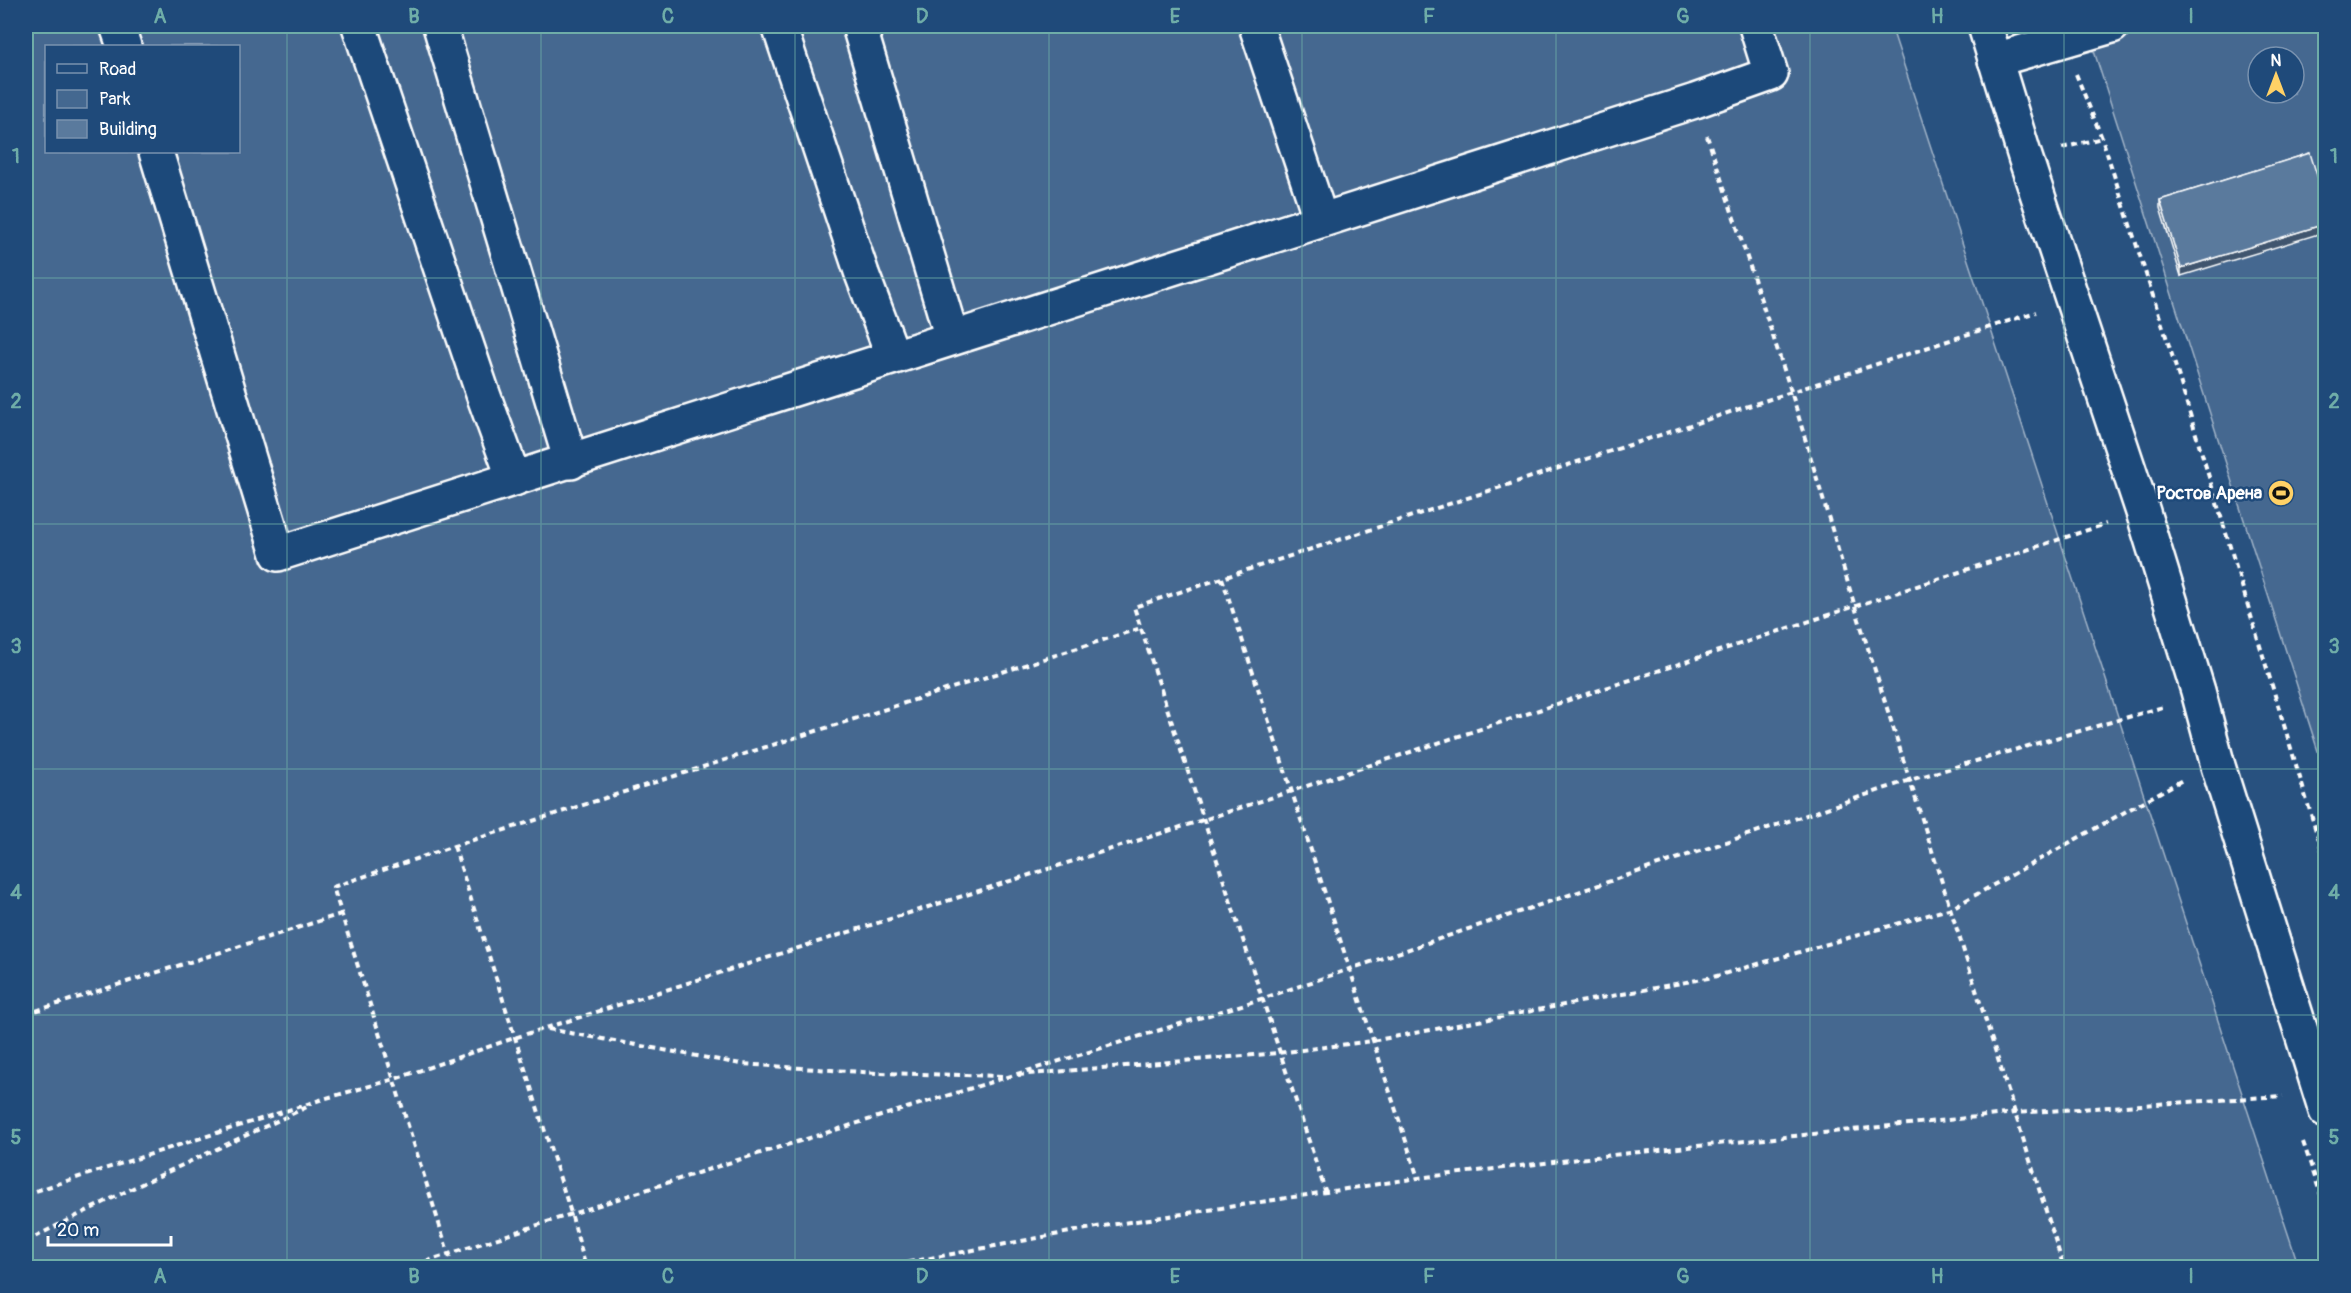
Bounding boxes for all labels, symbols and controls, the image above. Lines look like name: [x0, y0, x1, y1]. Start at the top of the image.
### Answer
text: A: [154, 4, 167, 29]
text: B: [408, 4, 420, 29]
text: C: [662, 4, 674, 29]
text: D: [916, 4, 929, 29]
text: E: [1170, 4, 1181, 29]
text: F: [1423, 4, 1435, 29]
text: G: [1676, 4, 1690, 29]
text: H: [1931, 4, 1944, 29]
text: I: [2188, 4, 2194, 29]
legend: [45, 45, 240, 153]
north arrow: [2246, 45, 2306, 105]
text: N: [2271, 51, 2282, 71]
text: Road: [99, 58, 136, 81]
text: Park: [99, 88, 131, 111]
text: Building: [99, 118, 157, 141]
text: 1: [12, 144, 20, 169]
text: 1: [2330, 144, 2338, 169]
text: 2: [10, 389, 22, 414]
text: 2: [2328, 389, 2340, 414]
sports icon: Ростов Арена: [2266, 478, 2296, 508]
place label: Ростов Арена: [2157, 482, 2263, 505]
text: 3: [10, 634, 22, 659]
text: 3: [2328, 634, 2340, 659]
text: 4: [10, 880, 22, 905]
text: 4: [2328, 880, 2340, 905]
text: 5: [11, 1125, 22, 1150]
text: 5: [2329, 1125, 2340, 1150]
scale bar: [48, 1209, 171, 1247]
text: 20 m: [57, 1219, 99, 1242]
text: A: [154, 1264, 167, 1289]
text: B: [408, 1264, 420, 1289]
text: C: [662, 1264, 674, 1289]
text: D: [916, 1264, 929, 1289]
text: E: [1170, 1264, 1181, 1289]
text: F: [1423, 1264, 1435, 1289]
text: G: [1676, 1264, 1690, 1289]
text: H: [1931, 1264, 1944, 1289]
text: I: [2188, 1264, 2194, 1289]

